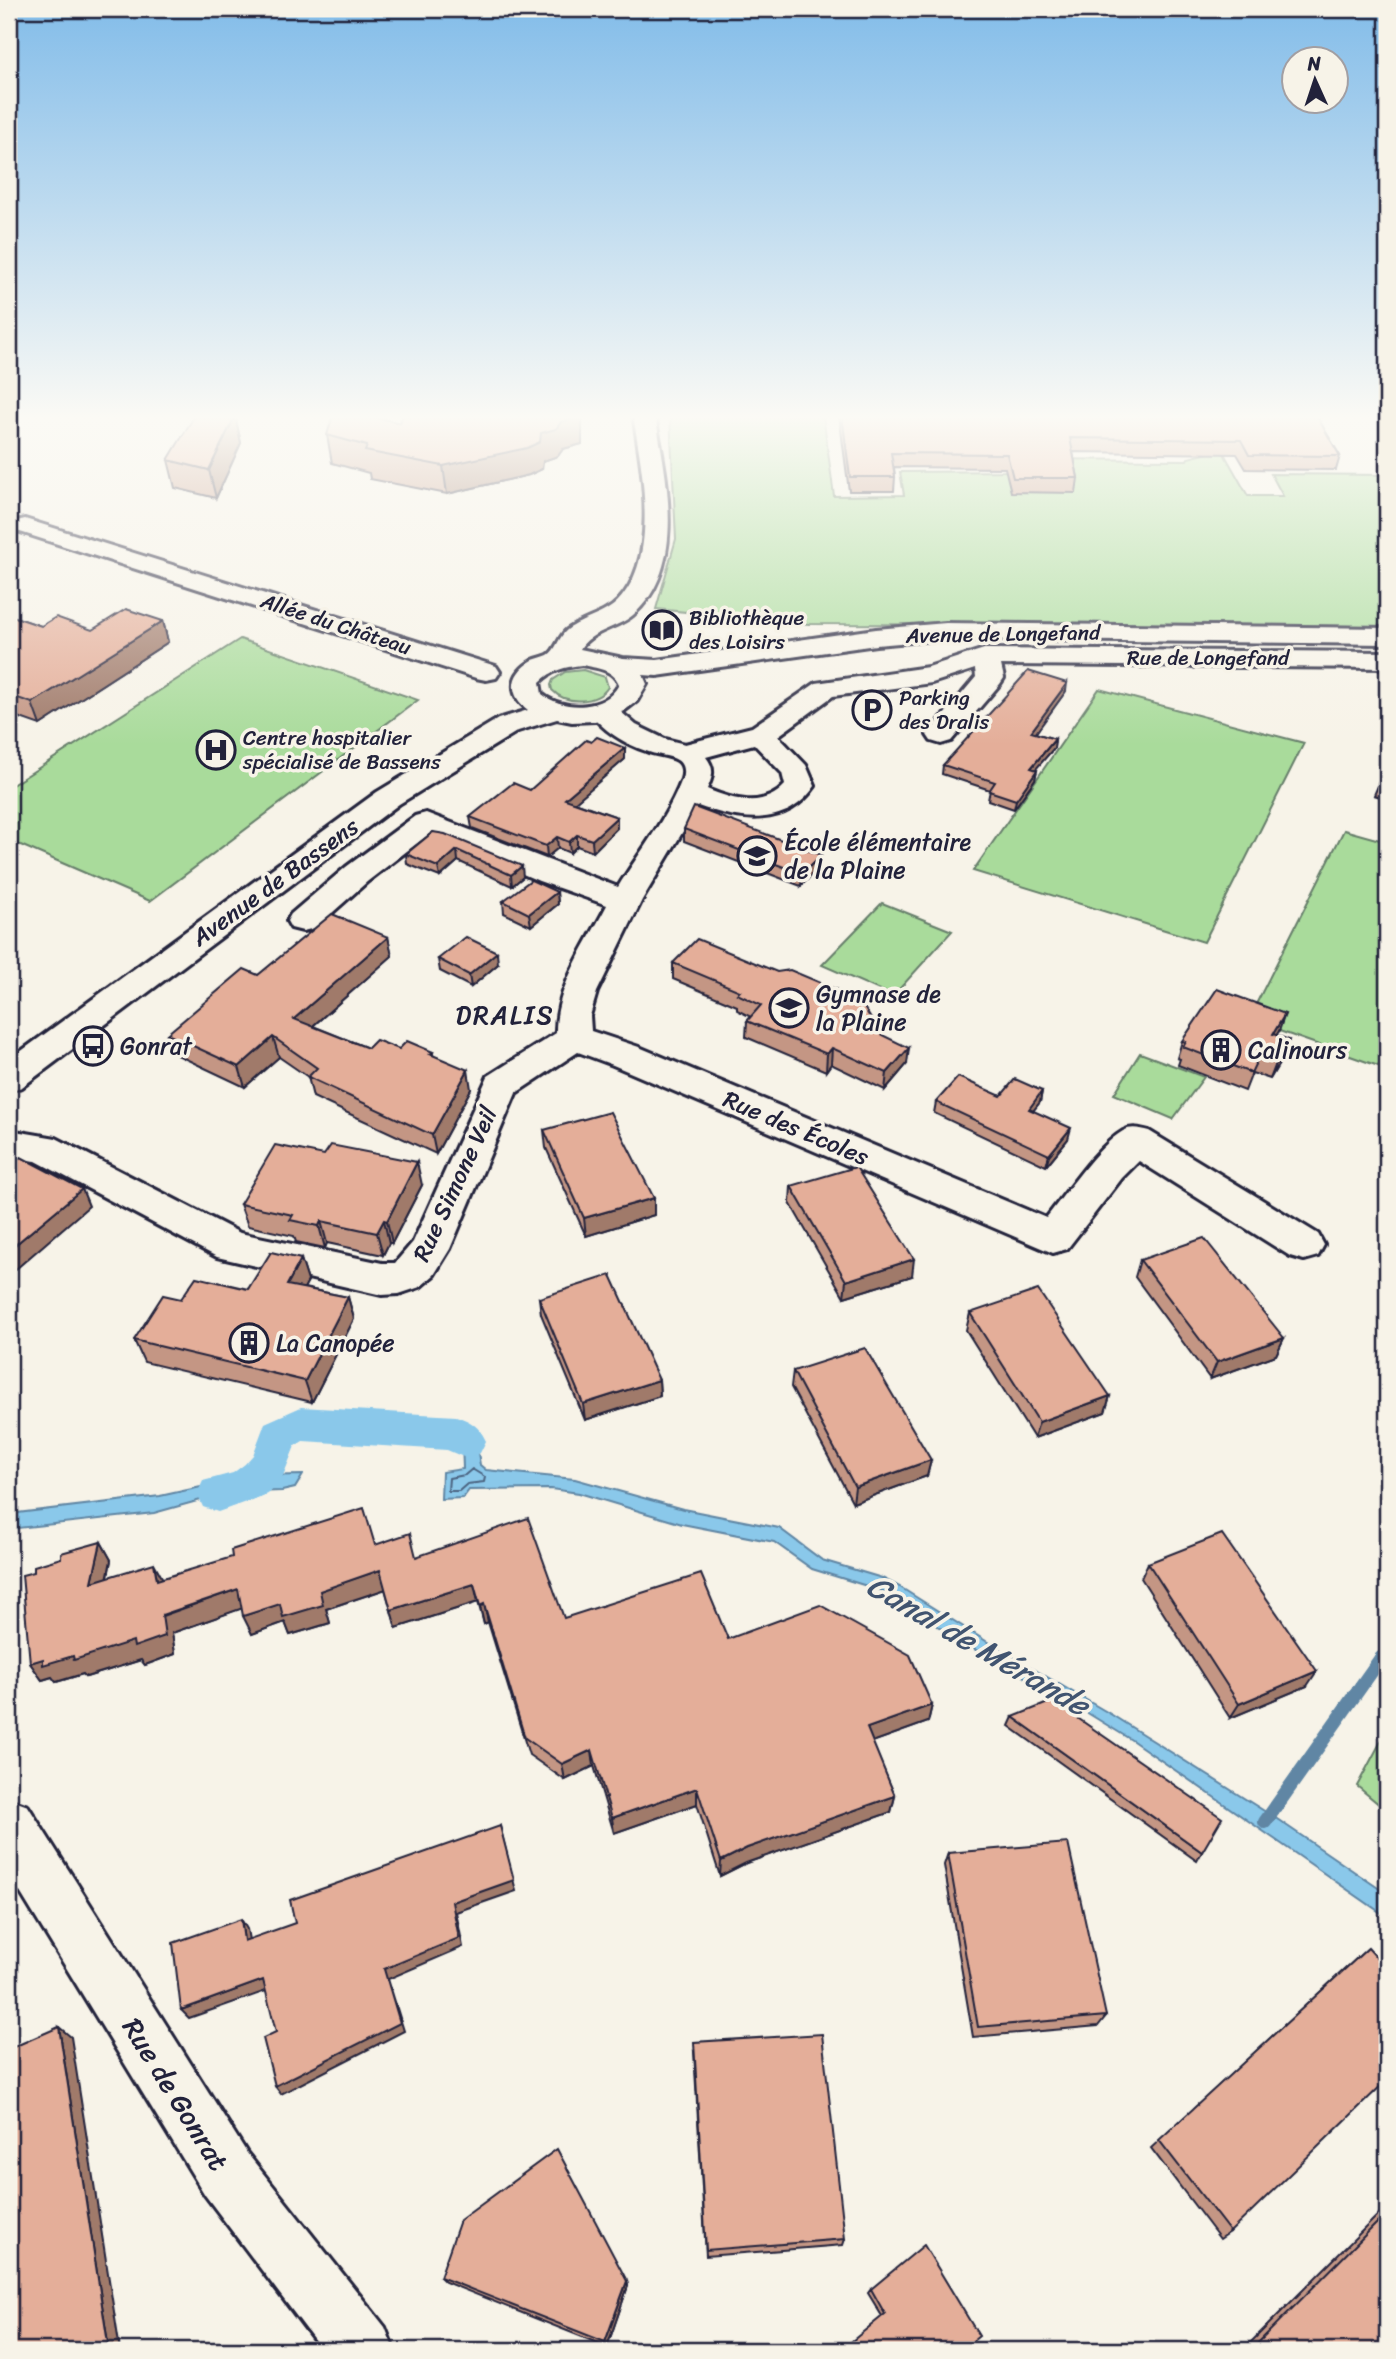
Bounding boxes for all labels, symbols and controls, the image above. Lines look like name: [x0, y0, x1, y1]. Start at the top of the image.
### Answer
north arrow: [1280, 46, 1350, 116]
text: N: [1306, 47, 1322, 80]
street label: Allée du Château: [255, 581, 417, 666]
place label: Bibliothèque des Loisirs: [689, 599, 804, 661]
library icon: Bibliothèque des Loisirs: [641, 609, 683, 651]
street label: Avenue de Longefand: [905, 613, 1102, 655]
street label: Rue de Longefand: [1127, 639, 1291, 677]
place label: Parking des Dralis: [899, 679, 989, 741]
parking icon: Parking des Dralis: [851, 689, 893, 731]
place label: Centre hospitalier spécialisé de Bassens: [242, 719, 441, 781]
hospital icon: Centre hospitalier spécialisé de Bassens: [195, 729, 237, 771]
street label: Avenue de Bassens: [181, 806, 369, 958]
place label: École élémentaire de la Plaine: [784, 821, 972, 891]
school or university icon: École élémentaire de la Plaine: [736, 835, 778, 877]
place label: Gymnase de la Plaine: [816, 973, 941, 1043]
school or university icon: Gymnase de la Plaine: [768, 987, 810, 1029]
district label: DRALIS: [455, 992, 555, 1038]
bus stop icon: Gonrat: [72, 1025, 114, 1067]
place label: Gonrat: [120, 1025, 193, 1067]
building icon: Calinours: [1200, 1029, 1242, 1071]
place label: Calinours: [1248, 1029, 1348, 1071]
street label: Rue des Écoles: [716, 1078, 876, 1178]
street label: Rue Simone Veil: [401, 1098, 510, 1269]
building icon: La Canopée: [228, 1322, 270, 1364]
place label: La Canopée: [276, 1322, 395, 1364]
water label: Canal de Mérande: [855, 1558, 1103, 1734]
street label: Rue de Gonrat: [109, 2008, 242, 2181]

